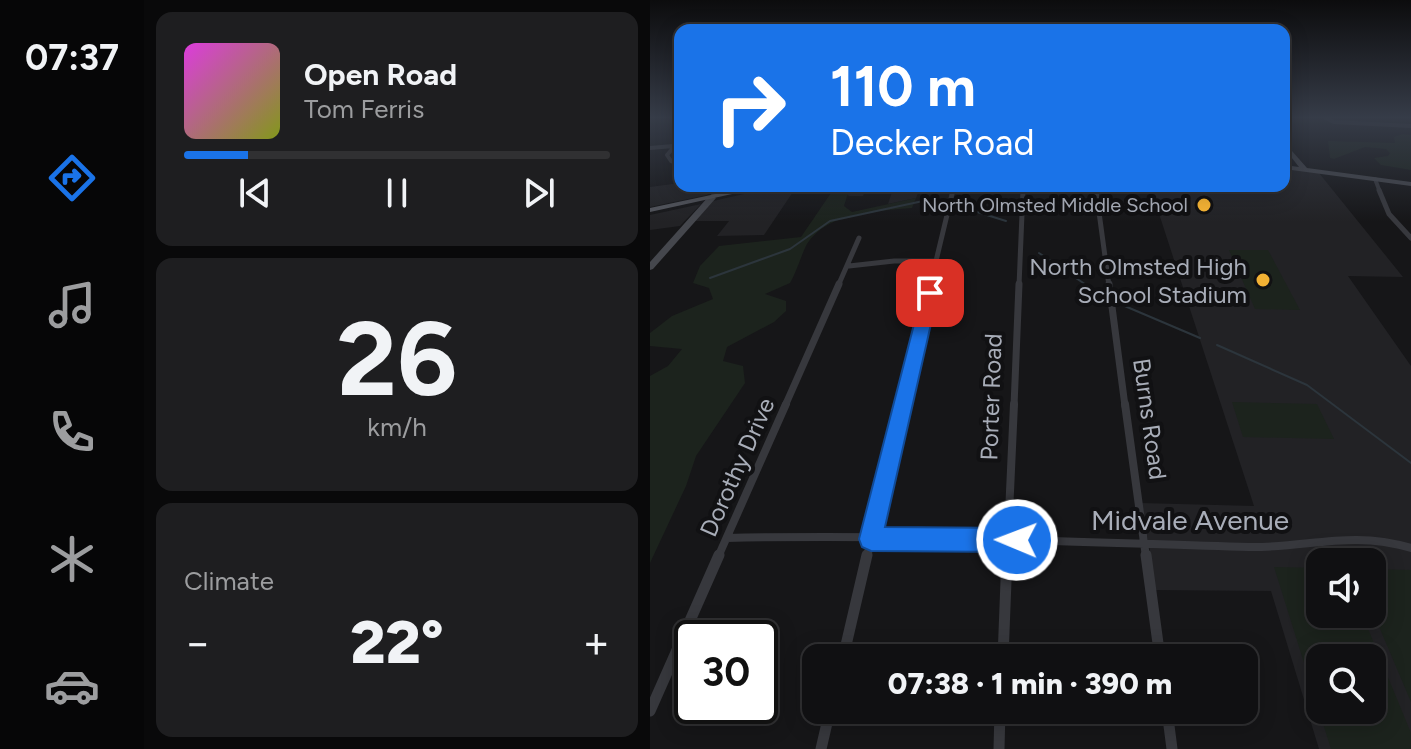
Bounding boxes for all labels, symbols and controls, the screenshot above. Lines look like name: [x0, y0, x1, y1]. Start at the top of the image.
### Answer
text: 07:37: [25, 36, 119, 79]
text: 110 m: [830, 53, 976, 120]
text: Open Road: [304, 56, 457, 93]
icon: right: [698, 56, 802, 160]
text: Tom Ferris: [304, 93, 424, 125]
text: Decker Road: [830, 121, 1035, 164]
icon: directions: [44, 150, 100, 206]
icon: previous: [233, 171, 277, 215]
icon: pause: [375, 171, 419, 215]
icon: next: [517, 171, 561, 215]
place label: North Olmsted Middle School: [922, 193, 1188, 217]
marker: North Olmsted Middle School: [1195, 196, 1213, 214]
place label: North Olmsted High School Stadium: [1029, 252, 1247, 309]
pin: [896, 259, 964, 327]
icon: arrive: [908, 271, 952, 315]
marker: North Olmsted High School Stadium: [1254, 271, 1272, 289]
icon: music: [44, 277, 100, 333]
text: 26: [337, 296, 457, 421]
street label: Porter Road: [974, 333, 1008, 461]
street label: Burns Road: [1127, 357, 1173, 481]
street label: Dorothy Drive: [693, 393, 781, 541]
icon: phone: [44, 404, 100, 460]
text: km/h: [367, 411, 427, 443]
position arrow: [975, 498, 1059, 582]
street label: Midvale Avenue: [1091, 503, 1289, 537]
icon: climate: [44, 531, 100, 587]
map controls: [1306, 548, 1386, 724]
button: sound: [1306, 548, 1386, 628]
text: Climate: [184, 565, 274, 597]
text: 22°: [350, 606, 444, 678]
text: −: [184, 616, 211, 669]
text: +: [583, 616, 610, 669]
speed limit sign: 30: [674, 620, 778, 724]
button: search: [1306, 644, 1386, 724]
icon: car: [44, 658, 100, 714]
text: 07:38 · 1 min · 390 m: [888, 665, 1172, 702]

